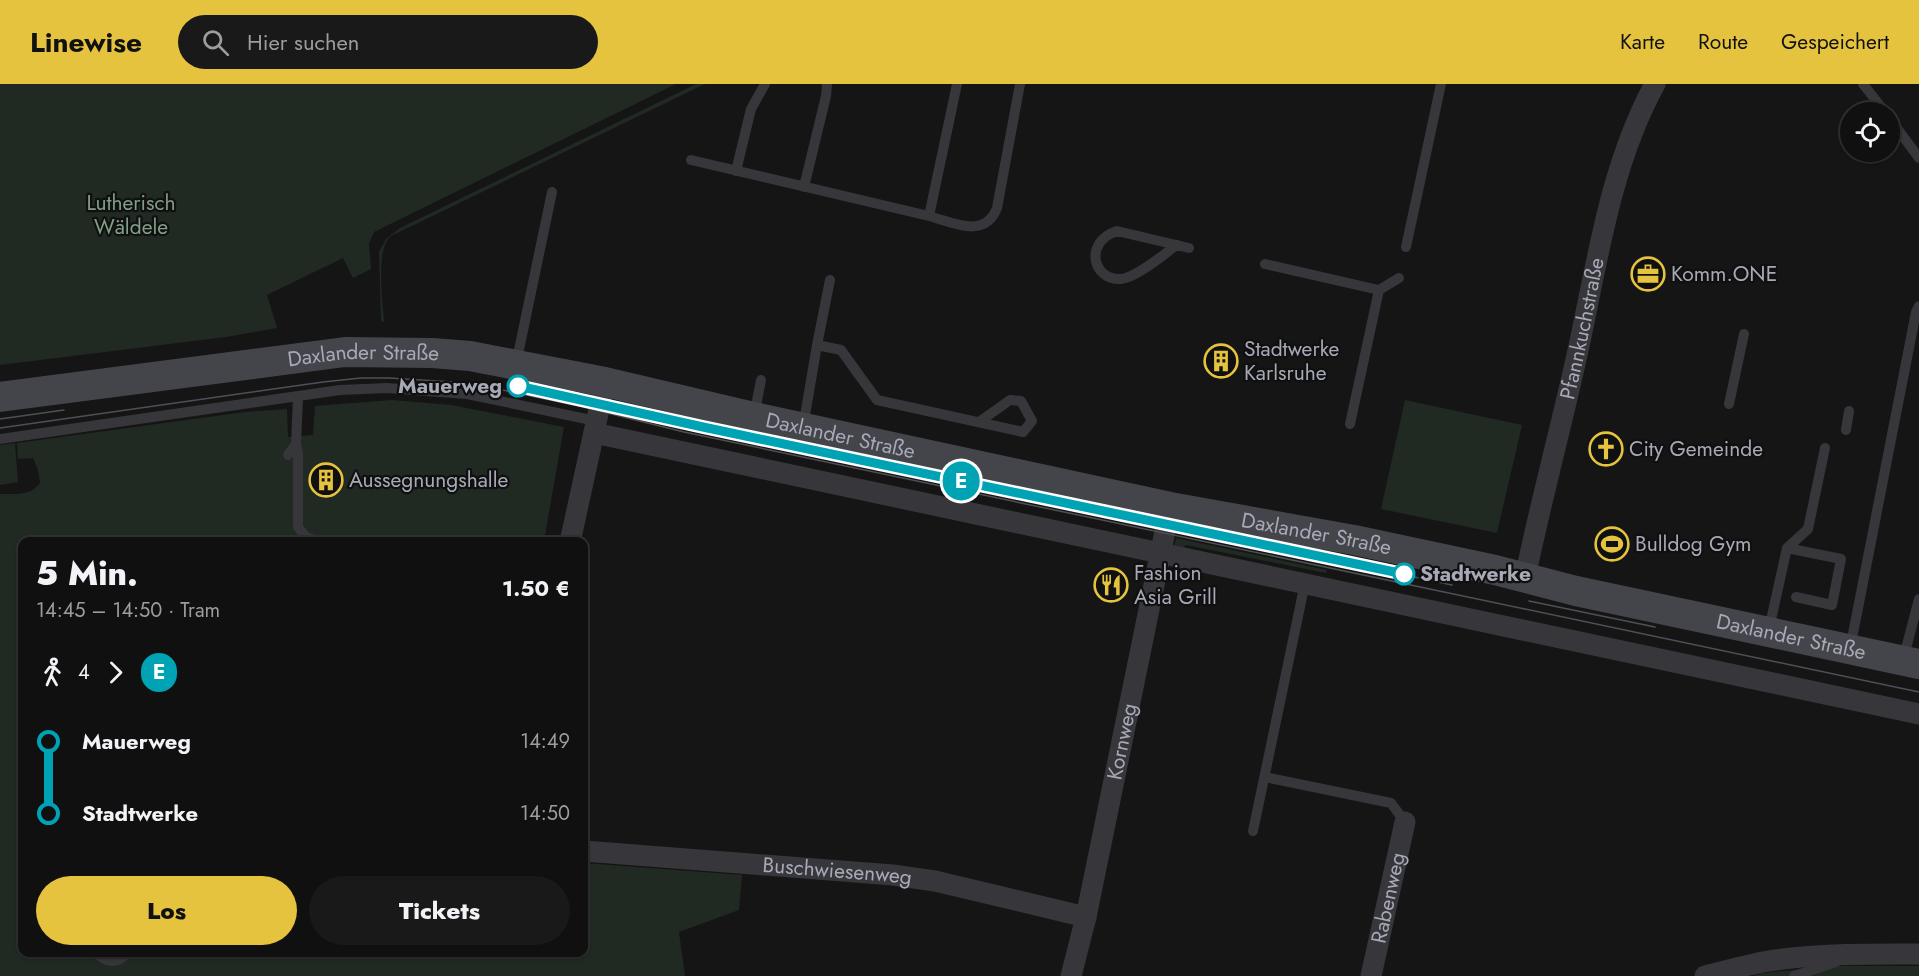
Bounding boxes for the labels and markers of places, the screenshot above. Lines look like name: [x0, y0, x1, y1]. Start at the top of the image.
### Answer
office icon: Komm.ONE: [1630, 256, 1666, 292]
place label: Komm.ONE: [1671, 259, 1777, 289]
place label: Stadtwerke Karlsruhe: [1244, 334, 1340, 388]
building icon: Stadtwerke Karlsruhe: [1203, 343, 1239, 379]
place label: Mauerweg: [398, 371, 502, 401]
marker: Mauerweg: [507, 375, 529, 397]
church icon: City Gemeinde: [1588, 431, 1624, 467]
place label: City Gemeinde: [1629, 434, 1763, 464]
building icon: Aussegnungshalle: [308, 462, 344, 498]
place label: Aussegnungshalle: [349, 465, 508, 495]
sports icon: Bulldog Gym: [1594, 526, 1630, 562]
place label: Bulldog Gym: [1635, 529, 1751, 559]
place label: Fashion Asia Grill: [1134, 558, 1217, 612]
place label: Stadtwerke: [1420, 559, 1531, 589]
marker: Stadtwerke: [1393, 563, 1415, 585]
restaurant icon: Fashion Asia Grill: [1093, 567, 1129, 603]

